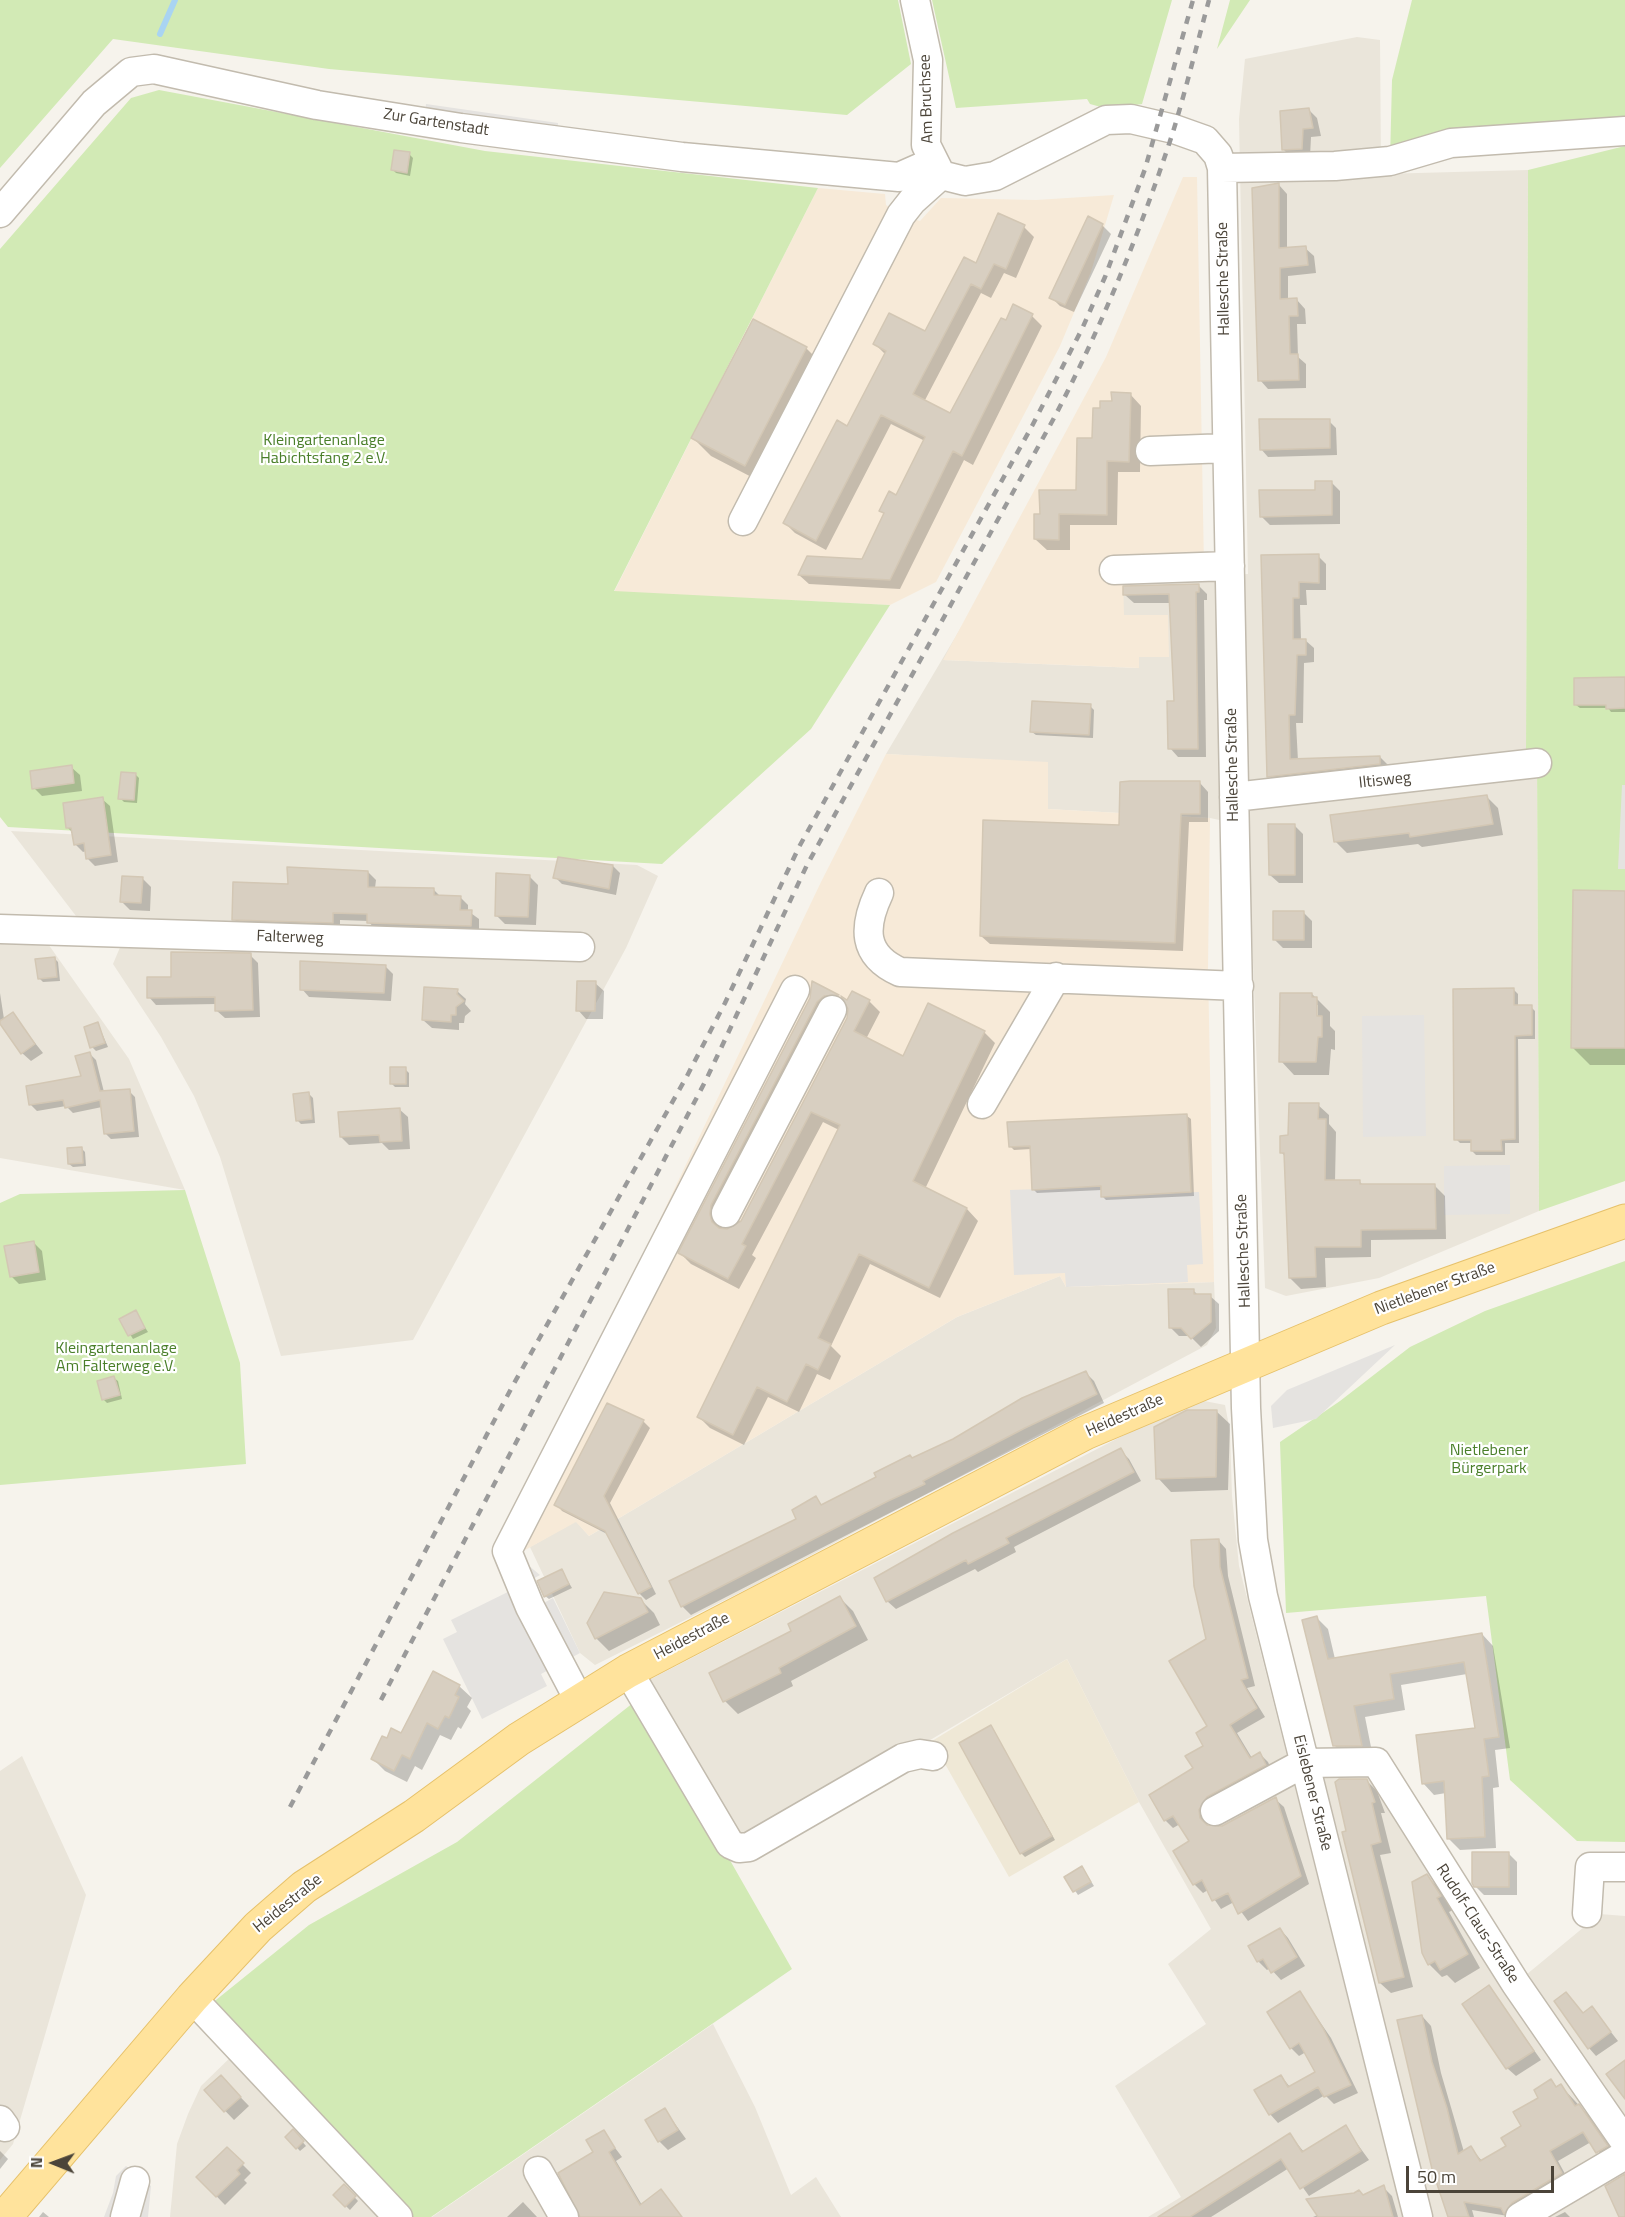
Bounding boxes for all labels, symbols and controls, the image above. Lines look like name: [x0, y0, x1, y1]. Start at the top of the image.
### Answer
street label: Am Bruchsee: [916, 54, 938, 144]
street label: Zur Gartenstadt: [382, 105, 490, 141]
street label: Hallesche Straße: [1213, 222, 1235, 336]
park label: Kleingartenanlage Habichtsfang 2 e.V.: [260, 431, 388, 469]
street label: Hallesche Straße: [1222, 708, 1244, 822]
street label: Iltisweg: [1358, 769, 1412, 793]
street label: Falterweg: [256, 927, 324, 949]
street label: Hallesche Straße: [1232, 1194, 1256, 1308]
street label: Nietlebener Straße: [1372, 1258, 1498, 1320]
park label: Kleingartenanlage Am Falterweg e.V.: [55, 1339, 177, 1377]
street label: Heidestraße: [1083, 1390, 1167, 1442]
park label: Nietlebener Bürgerpark: [1450, 1441, 1528, 1479]
street label: Heidestraße: [651, 1609, 733, 1665]
street label: Eislebener Straße: [1288, 1733, 1336, 1853]
street label: Rudolf-Claus-Straße: [1431, 1861, 1523, 1987]
street label: Heidestraße: [250, 1871, 326, 1937]
north arrow: [24, 2133, 84, 2193]
scale bar: [1409, 2154, 1558, 2192]
text: N: [24, 2157, 48, 2168]
text: 50 m: [1417, 2163, 1456, 2190]

